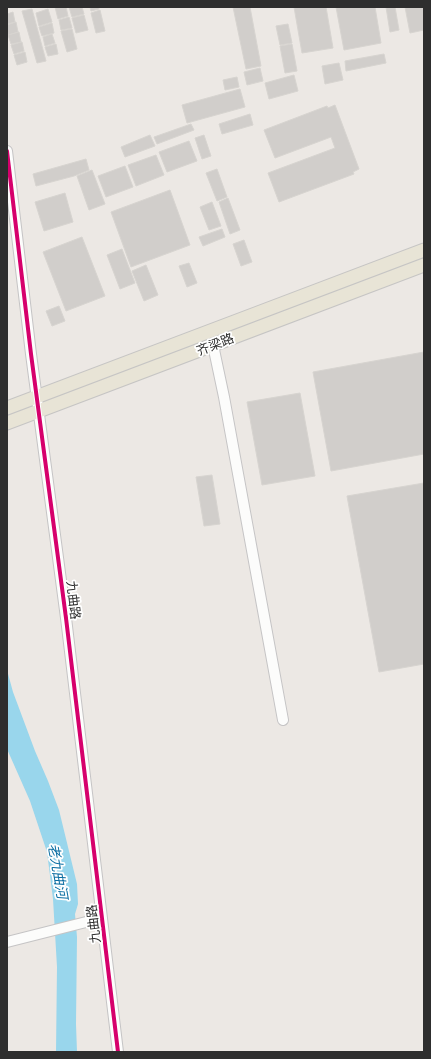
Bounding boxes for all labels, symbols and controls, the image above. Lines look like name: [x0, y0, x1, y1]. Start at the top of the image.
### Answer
street label: 齐梁路: [194, 330, 236, 358]
street label: 九曲路: [64, 580, 84, 620]
water label: 老九曲河: [44, 842, 72, 903]
street label: 九曲路: [83, 904, 103, 944]

